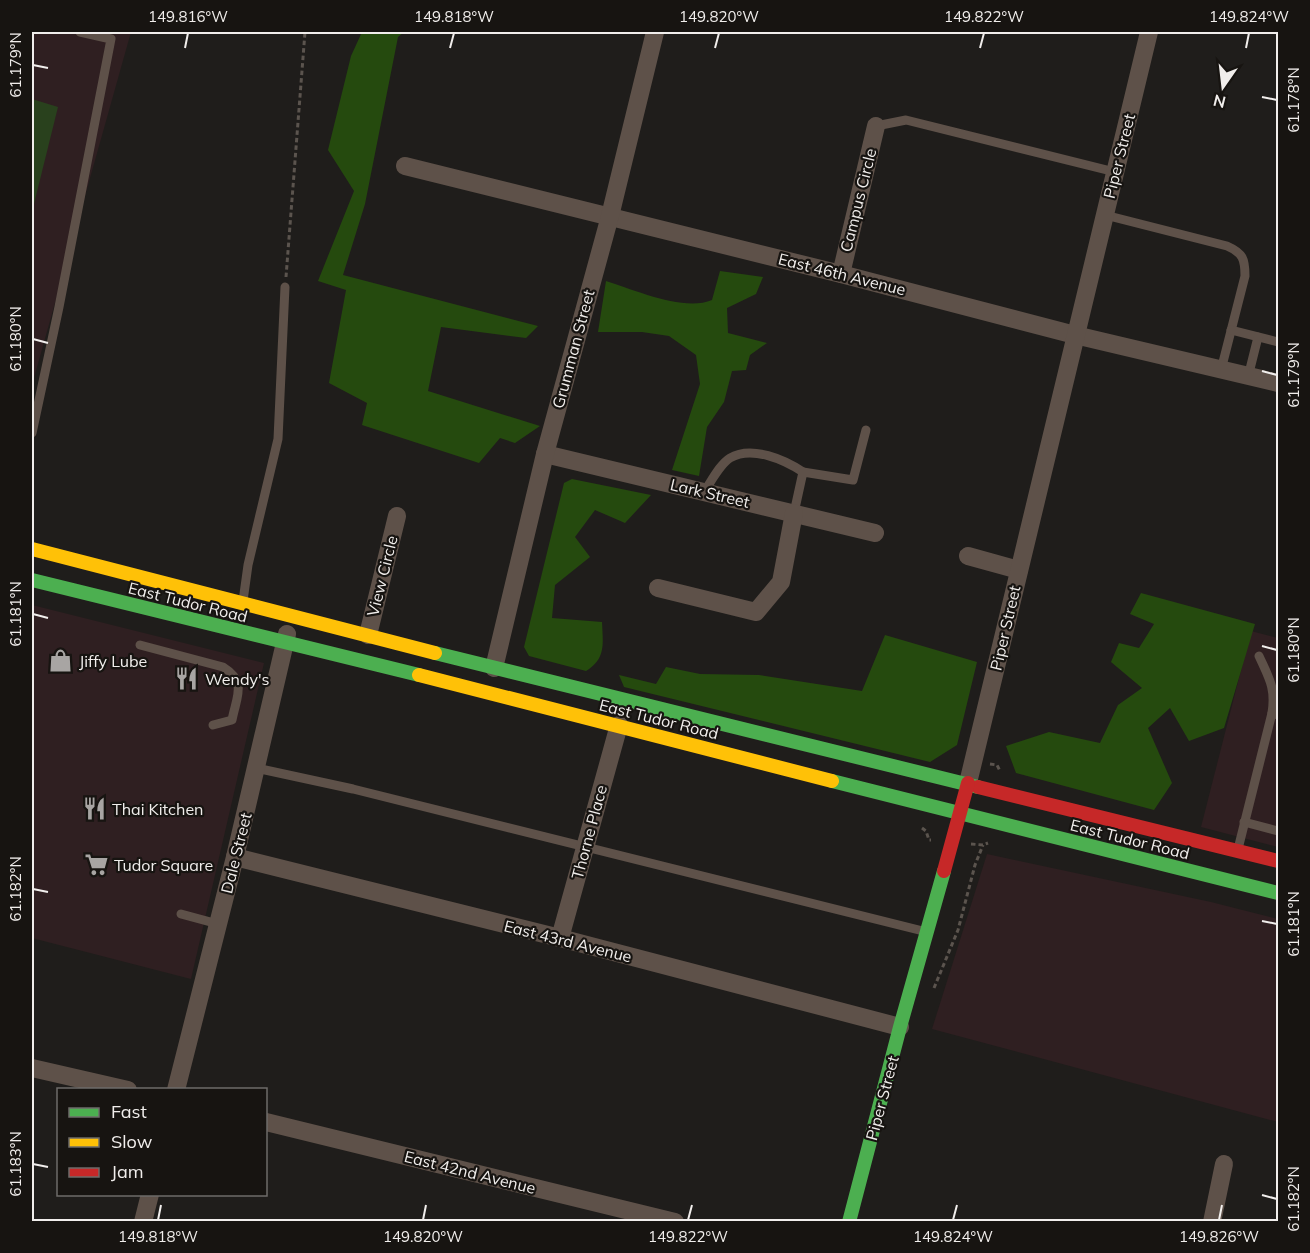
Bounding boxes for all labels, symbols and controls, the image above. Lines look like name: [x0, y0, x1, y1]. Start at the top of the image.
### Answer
text: 149.816°W: [148, 7, 228, 26]
text: 149.818°W: [414, 7, 494, 26]
text: 149.820°W: [679, 7, 759, 26]
text: 149.822°W: [944, 7, 1024, 26]
text: 149.824°W: [1209, 7, 1289, 26]
text: 61.179°N: [6, 32, 25, 98]
north arrow: [1193, 57, 1253, 117]
text: 61.178°N: [1284, 67, 1303, 133]
text: N: [1211, 90, 1228, 113]
street label: Piper Street: [1099, 111, 1139, 201]
street label: Campus Circle: [835, 146, 881, 254]
street label: East 46th Avenue: [776, 248, 908, 300]
street label: Grumman Street: [548, 287, 599, 411]
text: 61.180°N: [6, 306, 25, 372]
text: 61.179°N: [1284, 342, 1303, 408]
street label: Lark Street: [668, 474, 752, 512]
street label: View Circle: [362, 534, 402, 618]
street label: East Tudor Road: [126, 578, 250, 626]
text: 61.181°N: [6, 581, 25, 647]
street label: Piper Street: [985, 583, 1025, 673]
text: 61.180°N: [1284, 617, 1303, 683]
shop icon: Jiffy Lube: [48, 648, 74, 674]
place label: Jiffy Lube: [79, 651, 147, 671]
restaurant icon: Wendy's: [174, 666, 200, 692]
place label: Wendy's: [205, 669, 270, 689]
street label: East Tudor Road: [597, 695, 721, 743]
street label: Thorne Place: [567, 783, 611, 881]
restaurant icon: Thai Kitchen: [81, 796, 107, 822]
place label: Thai Kitchen: [112, 799, 203, 819]
street label: Dale Street: [216, 810, 256, 895]
street label: East Tudor Road: [1068, 815, 1192, 863]
supermarket icon: Tudor Square: [83, 852, 109, 878]
place label: Tudor Square: [114, 855, 213, 875]
text: 61.182°N: [6, 856, 25, 922]
text: 61.181°N: [1284, 891, 1303, 957]
street label: East 43rd Avenue: [502, 915, 634, 967]
street label: Piper Street: [861, 1053, 903, 1142]
legend: [57, 1088, 267, 1196]
text: Fast: [111, 1100, 147, 1123]
text: Slow: [111, 1130, 153, 1153]
text: 61.183°N: [6, 1131, 25, 1197]
street label: East 42nd Avenue: [402, 1146, 538, 1198]
text: Jam: [111, 1160, 144, 1183]
text: 61.182°N: [1284, 1166, 1303, 1232]
text: 149.818°W: [118, 1227, 198, 1246]
text: 149.820°W: [383, 1227, 463, 1246]
text: 149.822°W: [648, 1227, 728, 1246]
text: 149.824°W: [913, 1227, 993, 1246]
text: 149.826°W: [1179, 1227, 1259, 1246]

